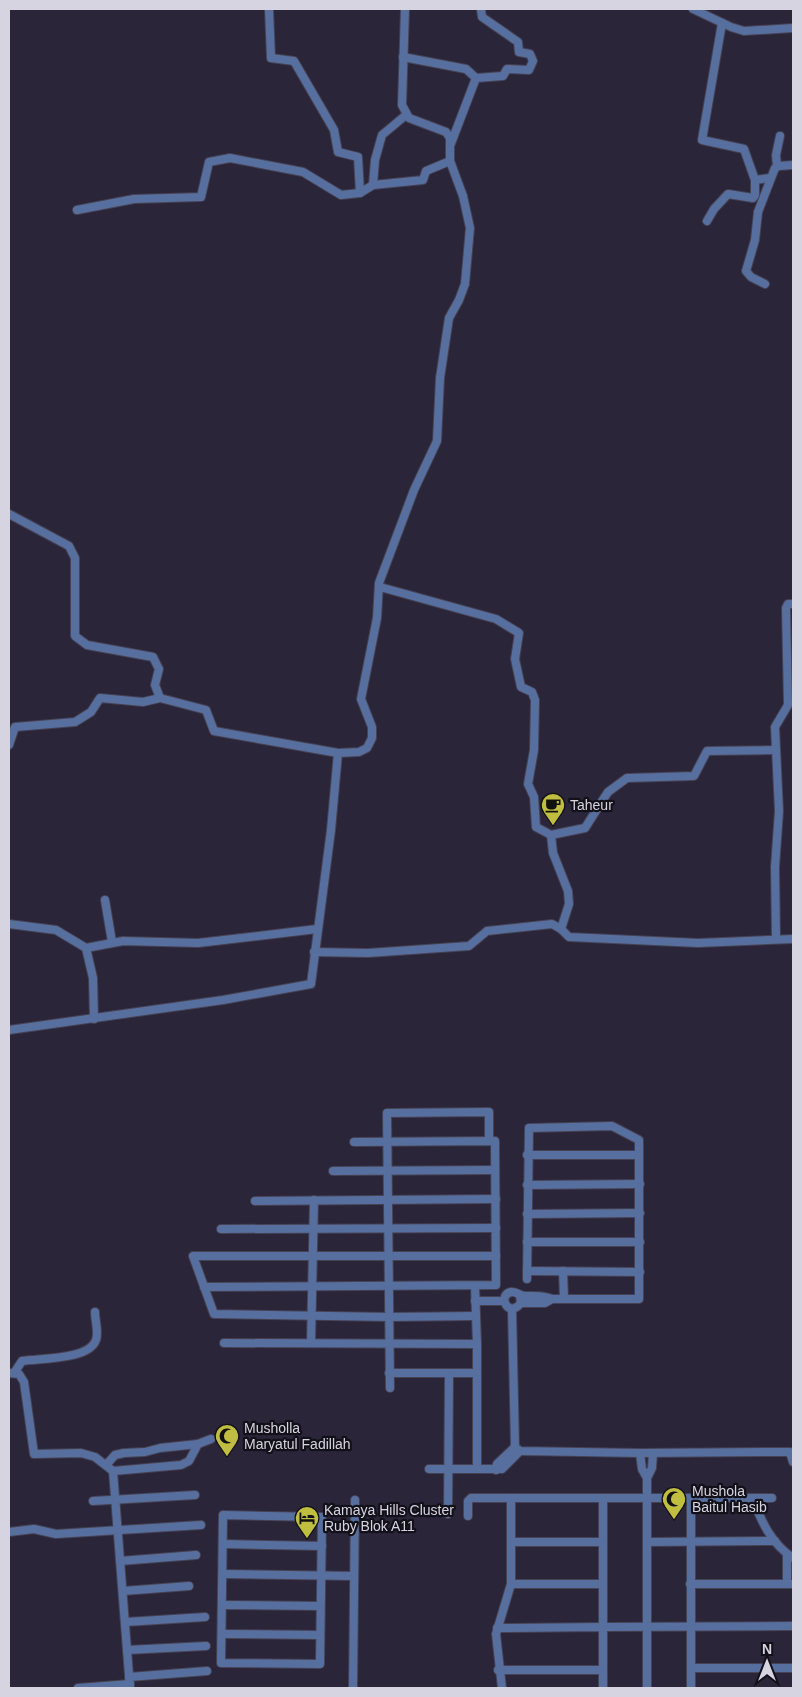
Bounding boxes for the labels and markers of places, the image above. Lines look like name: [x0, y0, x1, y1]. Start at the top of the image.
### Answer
cafe icon: Taheur: [540, 792, 566, 826]
place label: Taheur: [570, 797, 613, 813]
place label: Musholla Maryatul Fadillah: [244, 1420, 351, 1452]
mosque icon: Musholla Maryatul Fadillah: [214, 1423, 240, 1457]
place label: Mushola Baitul Hasib: [692, 1483, 767, 1515]
mosque icon: Mushola Baitul Hasib: [661, 1486, 687, 1520]
place label: Kamaya Hills Cluster Ruby Blok A11: [324, 1502, 454, 1534]
hotel icon: Kamaya Hills Cluster Ruby Blok A11: [294, 1505, 320, 1539]

